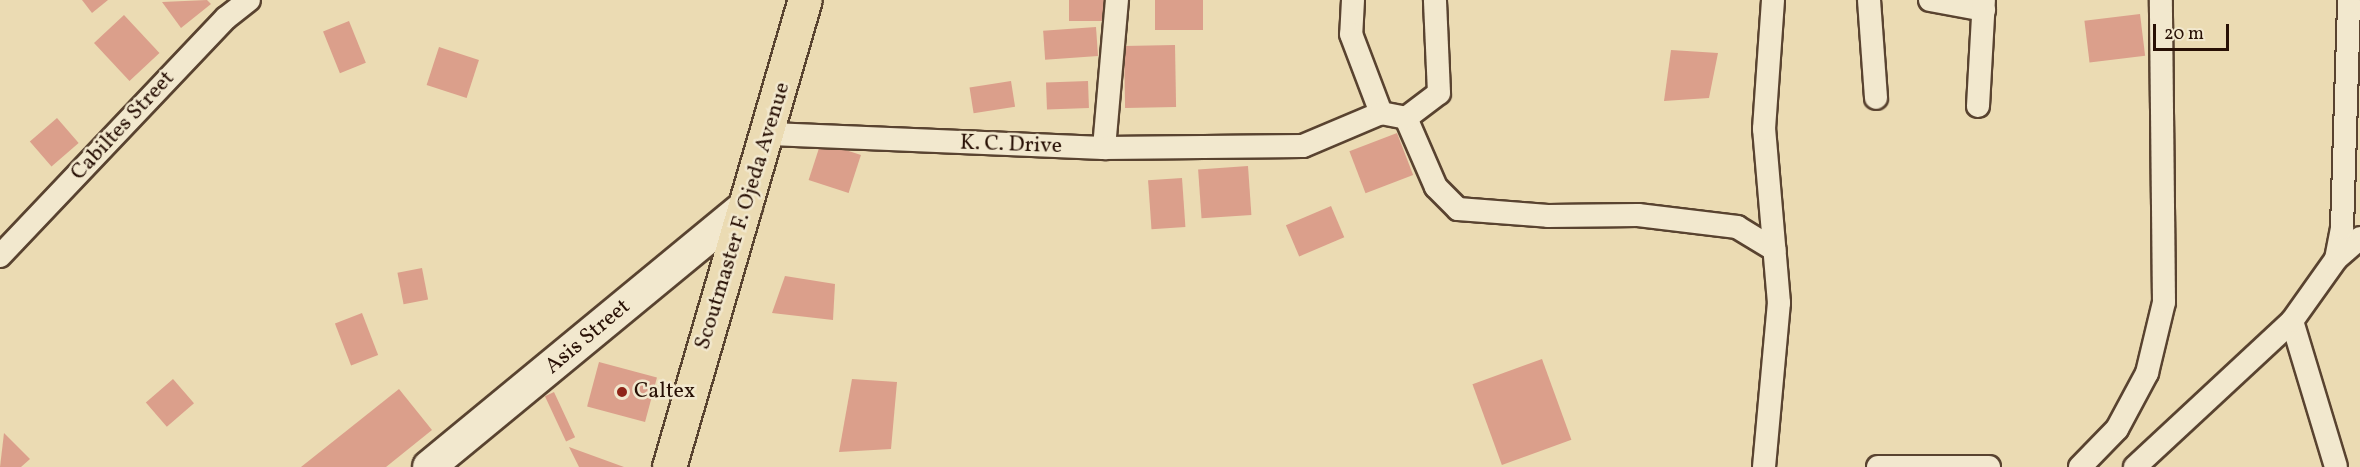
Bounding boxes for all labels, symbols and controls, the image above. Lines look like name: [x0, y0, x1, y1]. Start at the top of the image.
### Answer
scale bar: [2156, 12, 2232, 50]
text: 20 m: [2164, 22, 2204, 47]
street label: Cabiltes Street: [66, 66, 180, 186]
street label: Scoutmaster F. Ojeda Avenue: [690, 79, 796, 353]
street label: K. C. Drive: [959, 130, 1063, 160]
street label: Asis Street: [540, 294, 636, 380]
place label: Caltex: [634, 379, 695, 405]
marker: Caltex: [615, 385, 629, 399]

